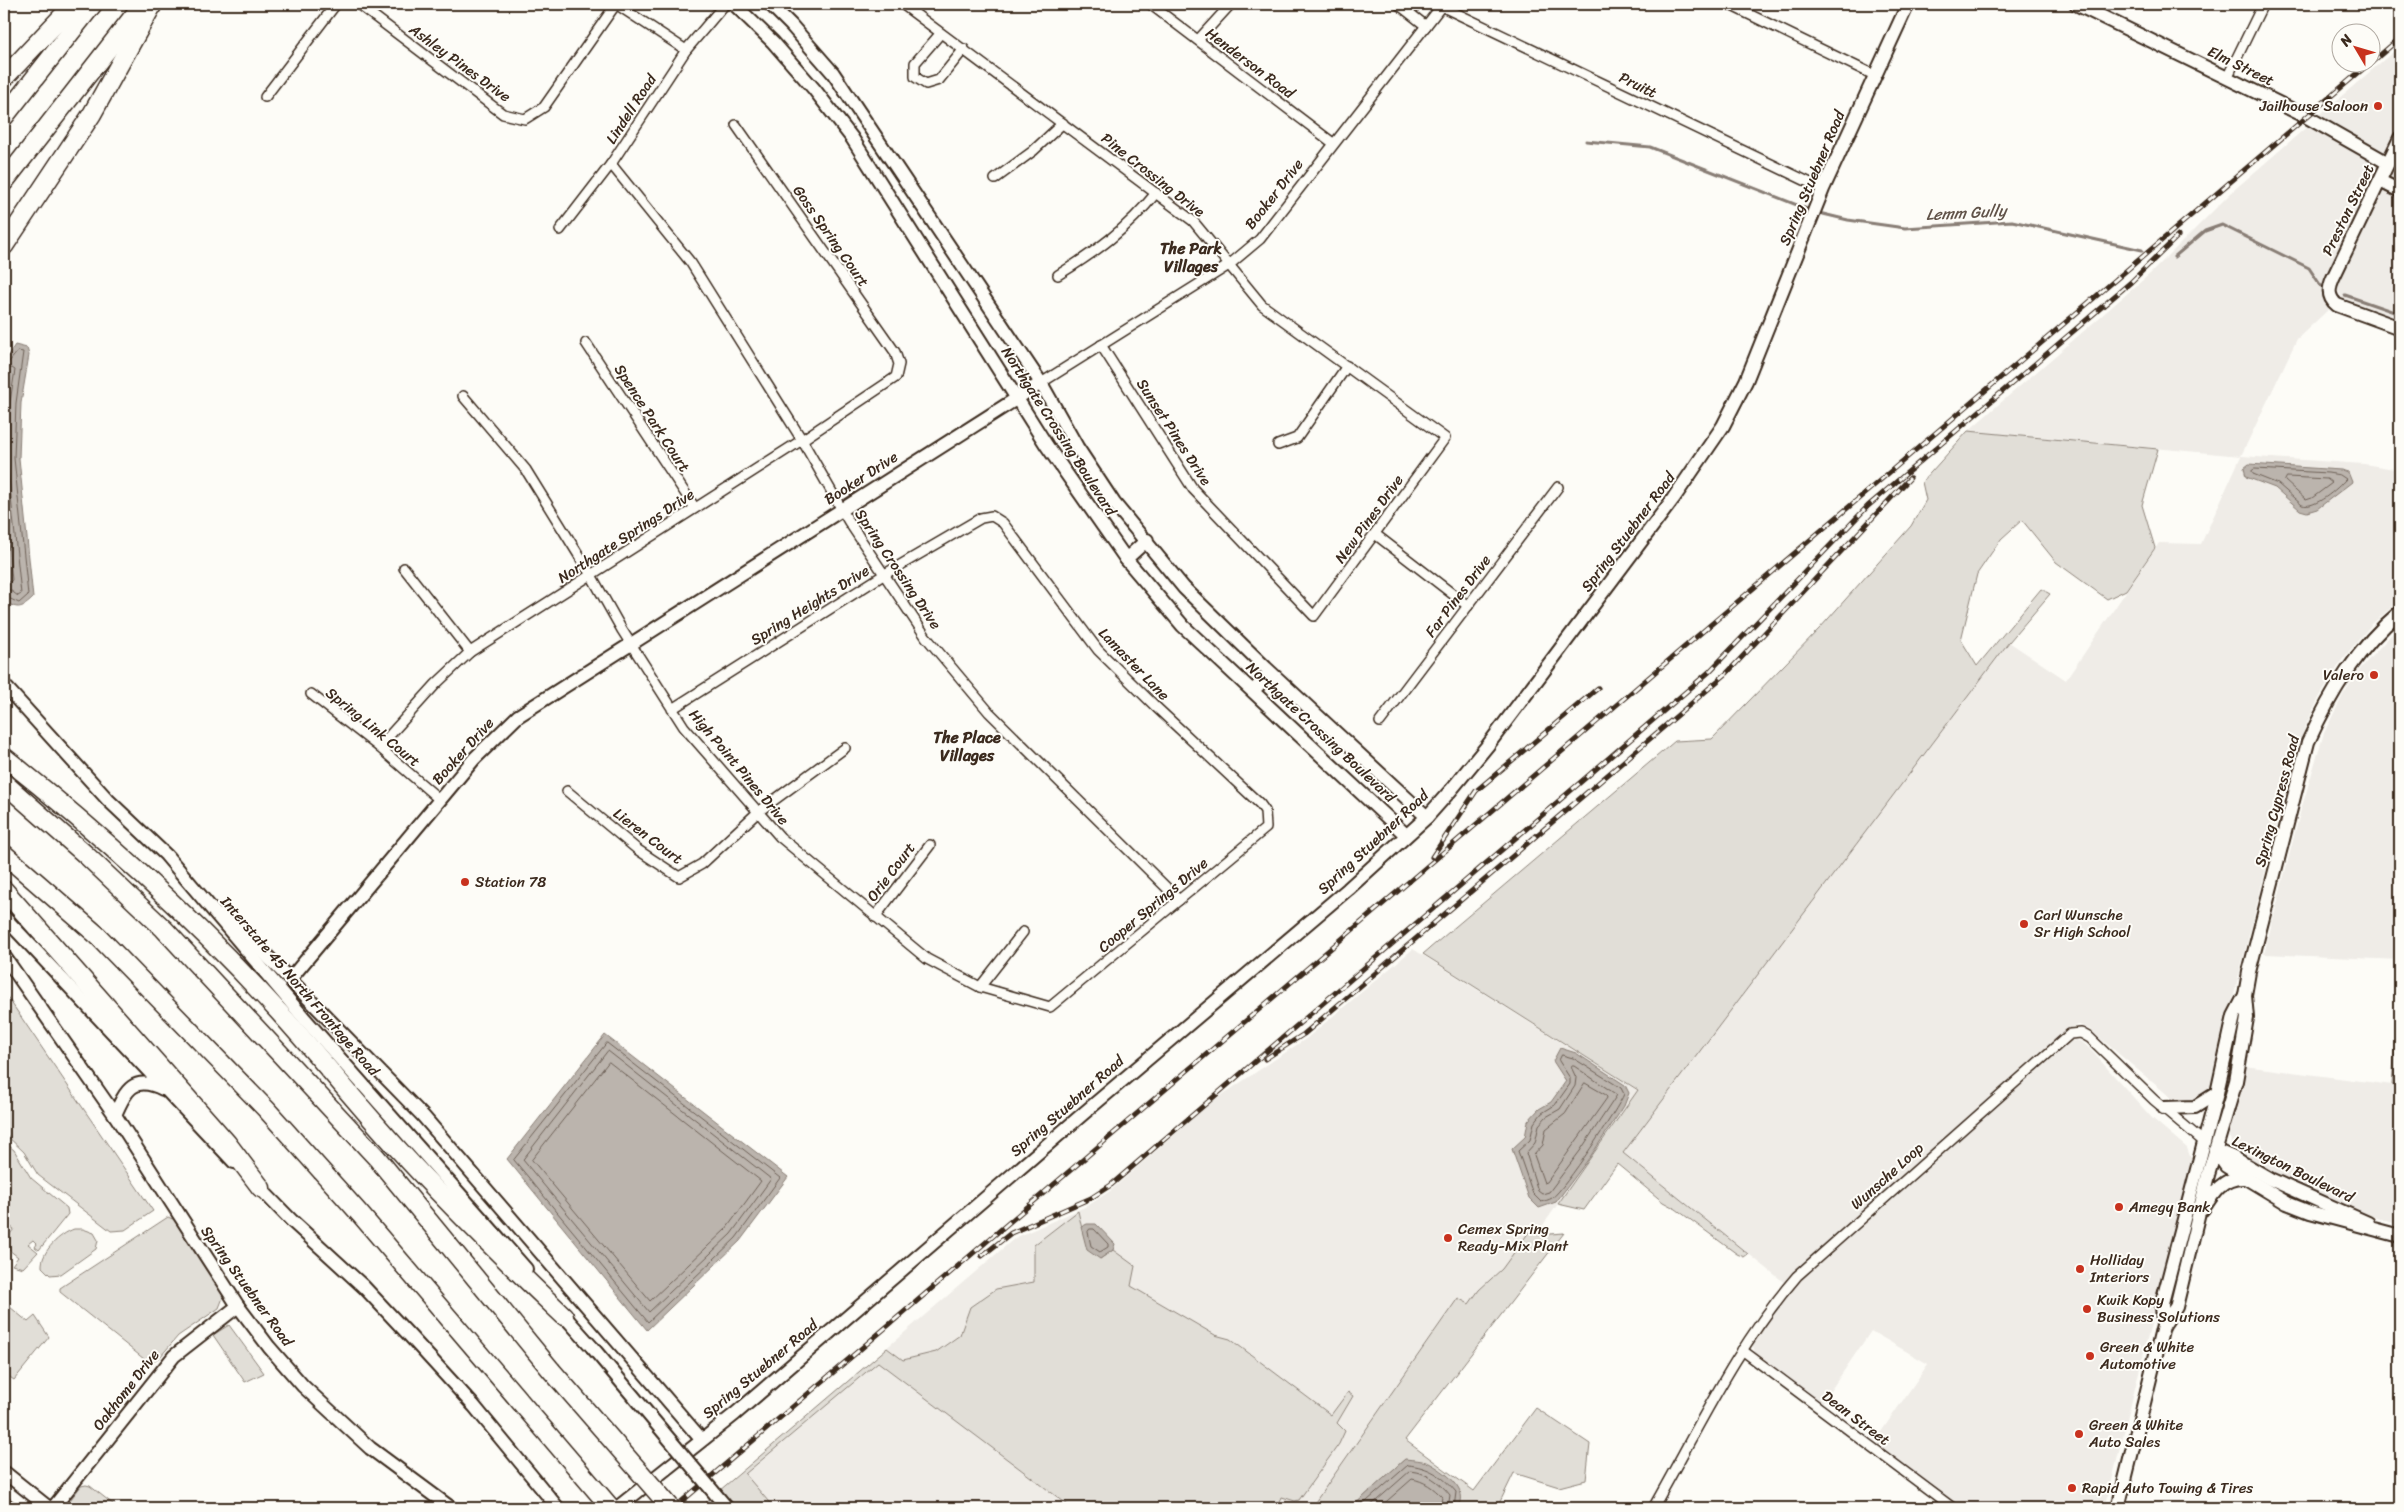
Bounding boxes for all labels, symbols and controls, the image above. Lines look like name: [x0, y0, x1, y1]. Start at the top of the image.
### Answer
street label: Ashley Pines Drive: [403, 16, 517, 109]
street label: Henderson Road: [1200, 21, 1301, 106]
north arrow: [2332, 22, 2382, 72]
text: N: [2333, 29, 2359, 53]
street label: Elm Street: [2203, 39, 2279, 94]
street label: Pruitt: [1614, 65, 1662, 106]
street label: Lindell Road: [599, 68, 664, 149]
place label: Jailhouse Saloon: [2258, 93, 2368, 119]
marker: Jailhouse Saloon: [2372, 100, 2384, 112]
street label: Spring Stuebner Road: [1772, 105, 1853, 250]
street label: Pine Crossing Drive: [1095, 126, 1211, 224]
street label: Booker Drive: [1238, 153, 1310, 235]
street label: Preston Street: [2315, 159, 2382, 260]
street label: Goss Spring Court: [786, 180, 876, 293]
water label: Lemm Gully: [1925, 196, 2010, 229]
district label: The Park Villages: [1160, 234, 1223, 281]
street label: Northgate Crossing Boulevard: [994, 341, 1124, 522]
street label: Spence Park Court: [607, 359, 697, 478]
street label: Sunset Pines Drive: [1129, 373, 1219, 491]
street label: Booker Drive: [819, 444, 903, 512]
street label: Spring Stuebner Road: [1574, 466, 1683, 598]
street label: New Pines Drive: [1328, 469, 1410, 569]
street label: Northgate Springs Drive: [552, 482, 700, 590]
street label: Spring Crossing Drive: [848, 503, 948, 635]
street label: Far Pines Drive: [1418, 549, 1498, 643]
street label: Spring Heights Drive: [745, 558, 875, 652]
street label: Lamaster Lane: [1092, 621, 1176, 707]
street label: Northgate Crossing Boulevard: [1240, 655, 1403, 810]
place label: Valero: [2323, 662, 2365, 688]
marker: Valero: [2368, 669, 2380, 681]
street label: Spring Link Court: [320, 680, 427, 774]
street label: High Point Pines Drive: [682, 703, 796, 831]
street label: Booker Drive: [425, 711, 501, 791]
district label: The Place Villages: [933, 723, 1001, 770]
street label: Spring Cypress Road: [2247, 731, 2307, 870]
street label: Spring Stuebner Road: [1311, 782, 1436, 901]
street label: Lieren Court: [607, 801, 689, 871]
street label: Orie Court: [860, 836, 922, 907]
street label: Cooper Springs Drive: [1092, 851, 1214, 959]
place label: Station 78: [475, 869, 546, 895]
marker: Station 78: [459, 876, 471, 888]
street label: Interstate 45 North Frontage Road: [213, 889, 387, 1083]
place label: Carl Wunsche Sr High School: [2034, 902, 2131, 945]
marker: Carl Wunsche Sr High School: [2018, 918, 2030, 930]
street label: Spring Stuebner Road: [1004, 1048, 1131, 1163]
street label: Lexington Boulevard: [2227, 1128, 2360, 1210]
street label: Wunsche Loop: [1844, 1136, 1930, 1216]
place label: Amegy Bank: [2128, 1194, 2210, 1220]
marker: Amegy Bank: [2113, 1201, 2125, 1213]
place label: Cemex Spring Ready-Mix Plant: [1458, 1216, 1569, 1259]
street label: Spring Stuebner Road: [194, 1220, 301, 1353]
marker: Cemex Spring Ready-Mix Plant: [1442, 1232, 1454, 1244]
place label: Holliday Interiors: [2089, 1247, 2149, 1290]
marker: Holliday Interiors: [2074, 1263, 2086, 1275]
place label: Kwik Kopy Business Solutions: [2097, 1287, 2220, 1330]
marker: Kwik Kopy Business Solutions: [2081, 1303, 2093, 1315]
street label: Spring Stuebner Road: [696, 1312, 825, 1425]
place label: Green & White Automotive: [2099, 1334, 2194, 1377]
street label: Oakhome Drive: [86, 1343, 166, 1436]
marker: Green & White Automotive: [2084, 1350, 2096, 1362]
street label: Dean Street: [1816, 1384, 1896, 1453]
place label: Green & White Auto Sales: [2088, 1412, 2183, 1455]
marker: Green & White Auto Sales: [2073, 1428, 2085, 1440]
place label: Rapid Auto Towing & Tires: [2082, 1475, 2253, 1501]
marker: Rapid Auto Towing & Tires: [2066, 1482, 2078, 1494]

